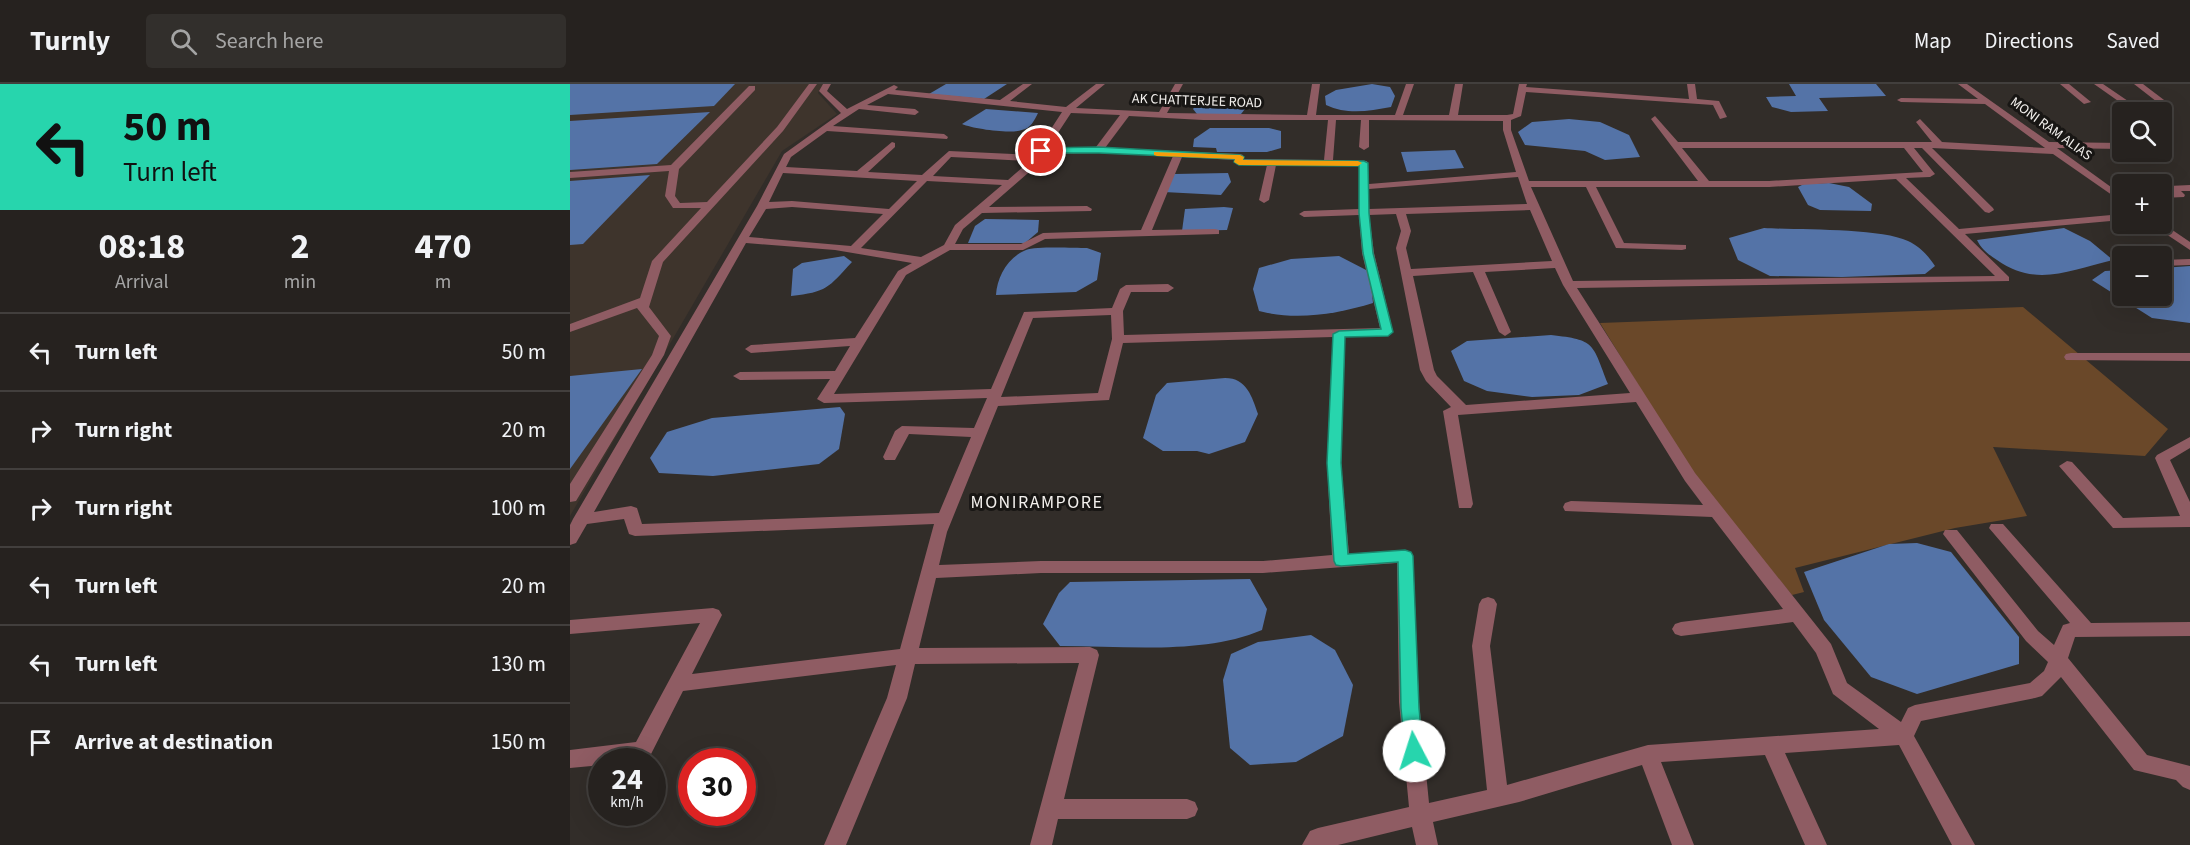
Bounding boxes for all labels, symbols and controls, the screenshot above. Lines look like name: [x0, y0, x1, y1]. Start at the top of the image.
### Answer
search box: [146, 14, 566, 68]
text: Turnly: [30, 21, 110, 61]
icon: search: [167, 25, 200, 58]
text: Search here: [215, 25, 324, 57]
text: Map: [1914, 26, 1952, 56]
text: Directions: [1985, 26, 2073, 56]
text: Saved: [2106, 26, 2160, 56]
street label: AK CHATTERJEE ROAD: [1132, 89, 1262, 113]
street label: MONI RAM ALIAS: [2006, 92, 2096, 166]
text: 50 m: [123, 97, 212, 157]
map controls: [2112, 102, 2172, 306]
button: search: [2112, 102, 2172, 162]
icon: left: [24, 108, 102, 186]
pin: [1015, 125, 1066, 176]
icon: arrive: [1024, 134, 1057, 167]
text: Turn left: [123, 153, 217, 192]
button: +: [2112, 174, 2172, 234]
text: 08:18: [98, 221, 185, 272]
text: 2: [290, 221, 309, 272]
text: 470: [415, 221, 472, 272]
button: −: [2112, 246, 2172, 306]
text: Arrival: [115, 268, 169, 296]
text: min: [284, 268, 316, 296]
text: m: [435, 268, 451, 296]
icon: left: [24, 336, 57, 369]
text: Turn left: [75, 336, 157, 368]
text: 50 m: [501, 336, 546, 368]
icon: right: [24, 414, 57, 447]
text: Turn right: [75, 414, 172, 446]
text: 20 m: [501, 414, 546, 446]
district label: MONIRAMPORE: [971, 490, 1103, 515]
icon: right: [24, 492, 57, 525]
text: Turn right: [75, 492, 172, 524]
text: 100 m: [491, 492, 546, 524]
icon: left: [24, 570, 57, 603]
text: Turn left: [75, 570, 157, 602]
text: 20 m: [501, 570, 546, 602]
icon: left: [24, 648, 57, 681]
text: Turn left: [75, 648, 157, 680]
text: 130 m: [491, 648, 546, 680]
position arrow: [1382, 719, 1446, 783]
icon: arrive: [24, 726, 57, 759]
text: Arrive at destination: [75, 726, 273, 758]
text: 150 m: [491, 726, 546, 758]
speed limit sign: 30: [678, 748, 756, 826]
text: 24: [611, 758, 643, 801]
text: km/h: [610, 792, 644, 813]

